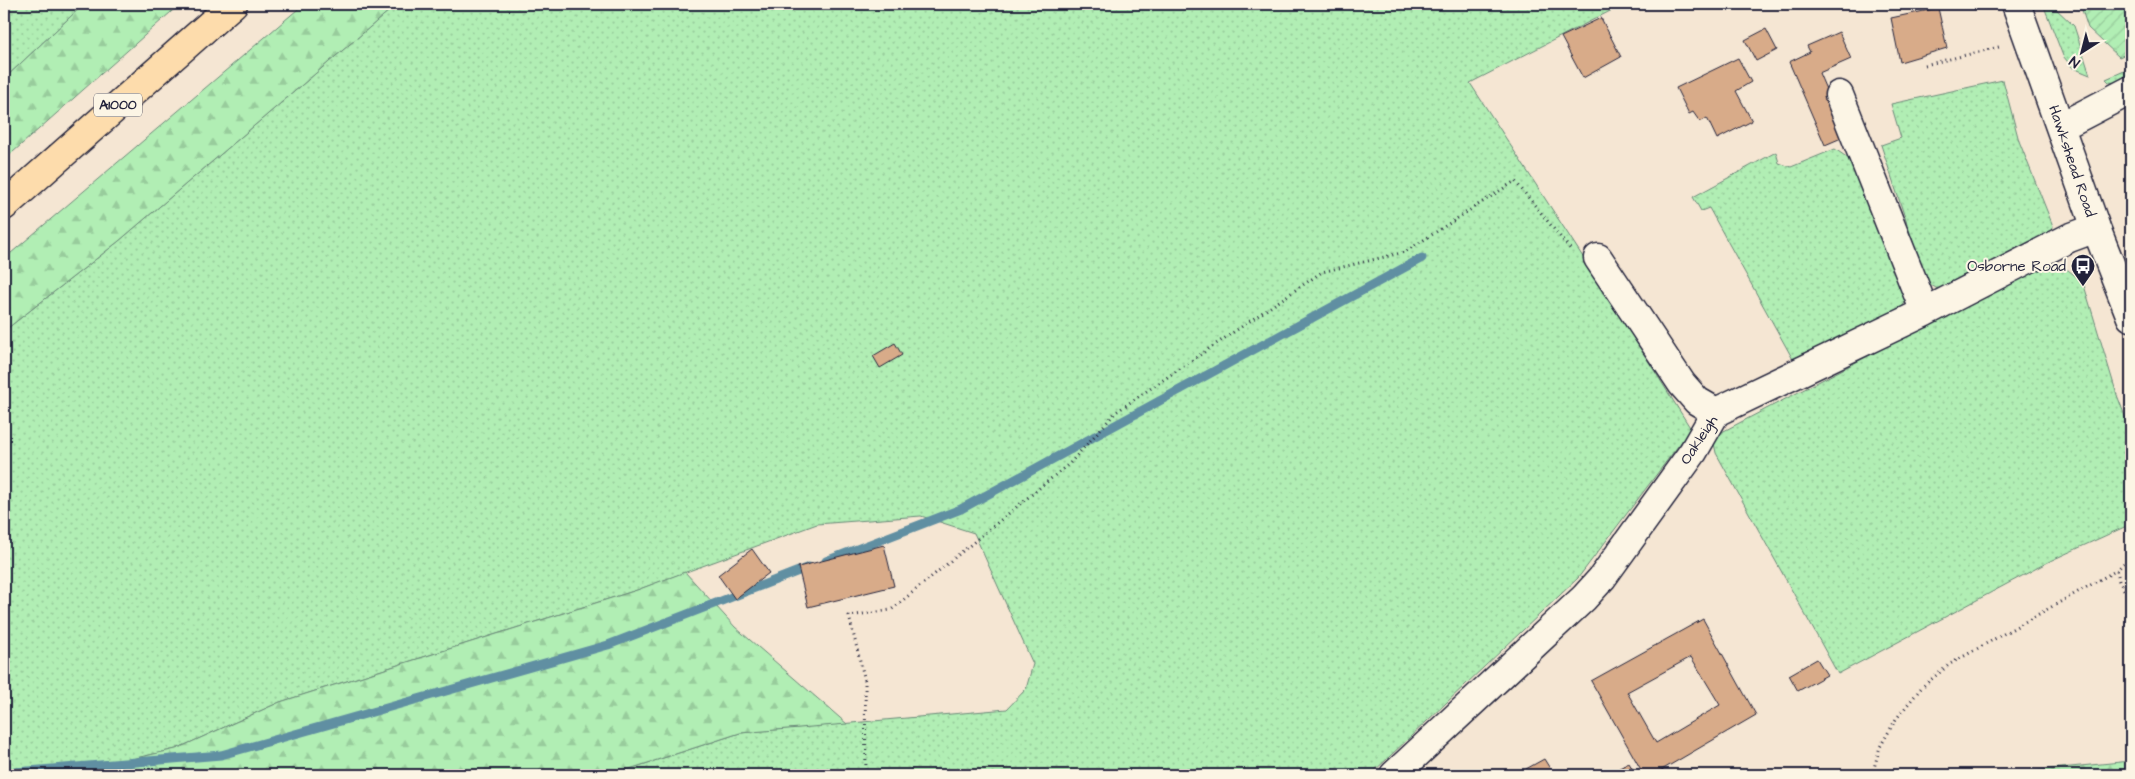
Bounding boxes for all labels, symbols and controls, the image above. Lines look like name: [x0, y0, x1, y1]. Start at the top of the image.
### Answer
north arrow: [2058, 28, 2108, 78]
text: N: [2065, 51, 2084, 72]
road number: A1000: [94, 94, 142, 116]
street label: Hawkshead Road: [2043, 102, 2101, 220]
bus stop icon: Osborne Road: [2070, 253, 2096, 287]
place label: Osborne Road: [1967, 256, 2066, 277]
street label: Oakleigh: [1675, 411, 1724, 469]

